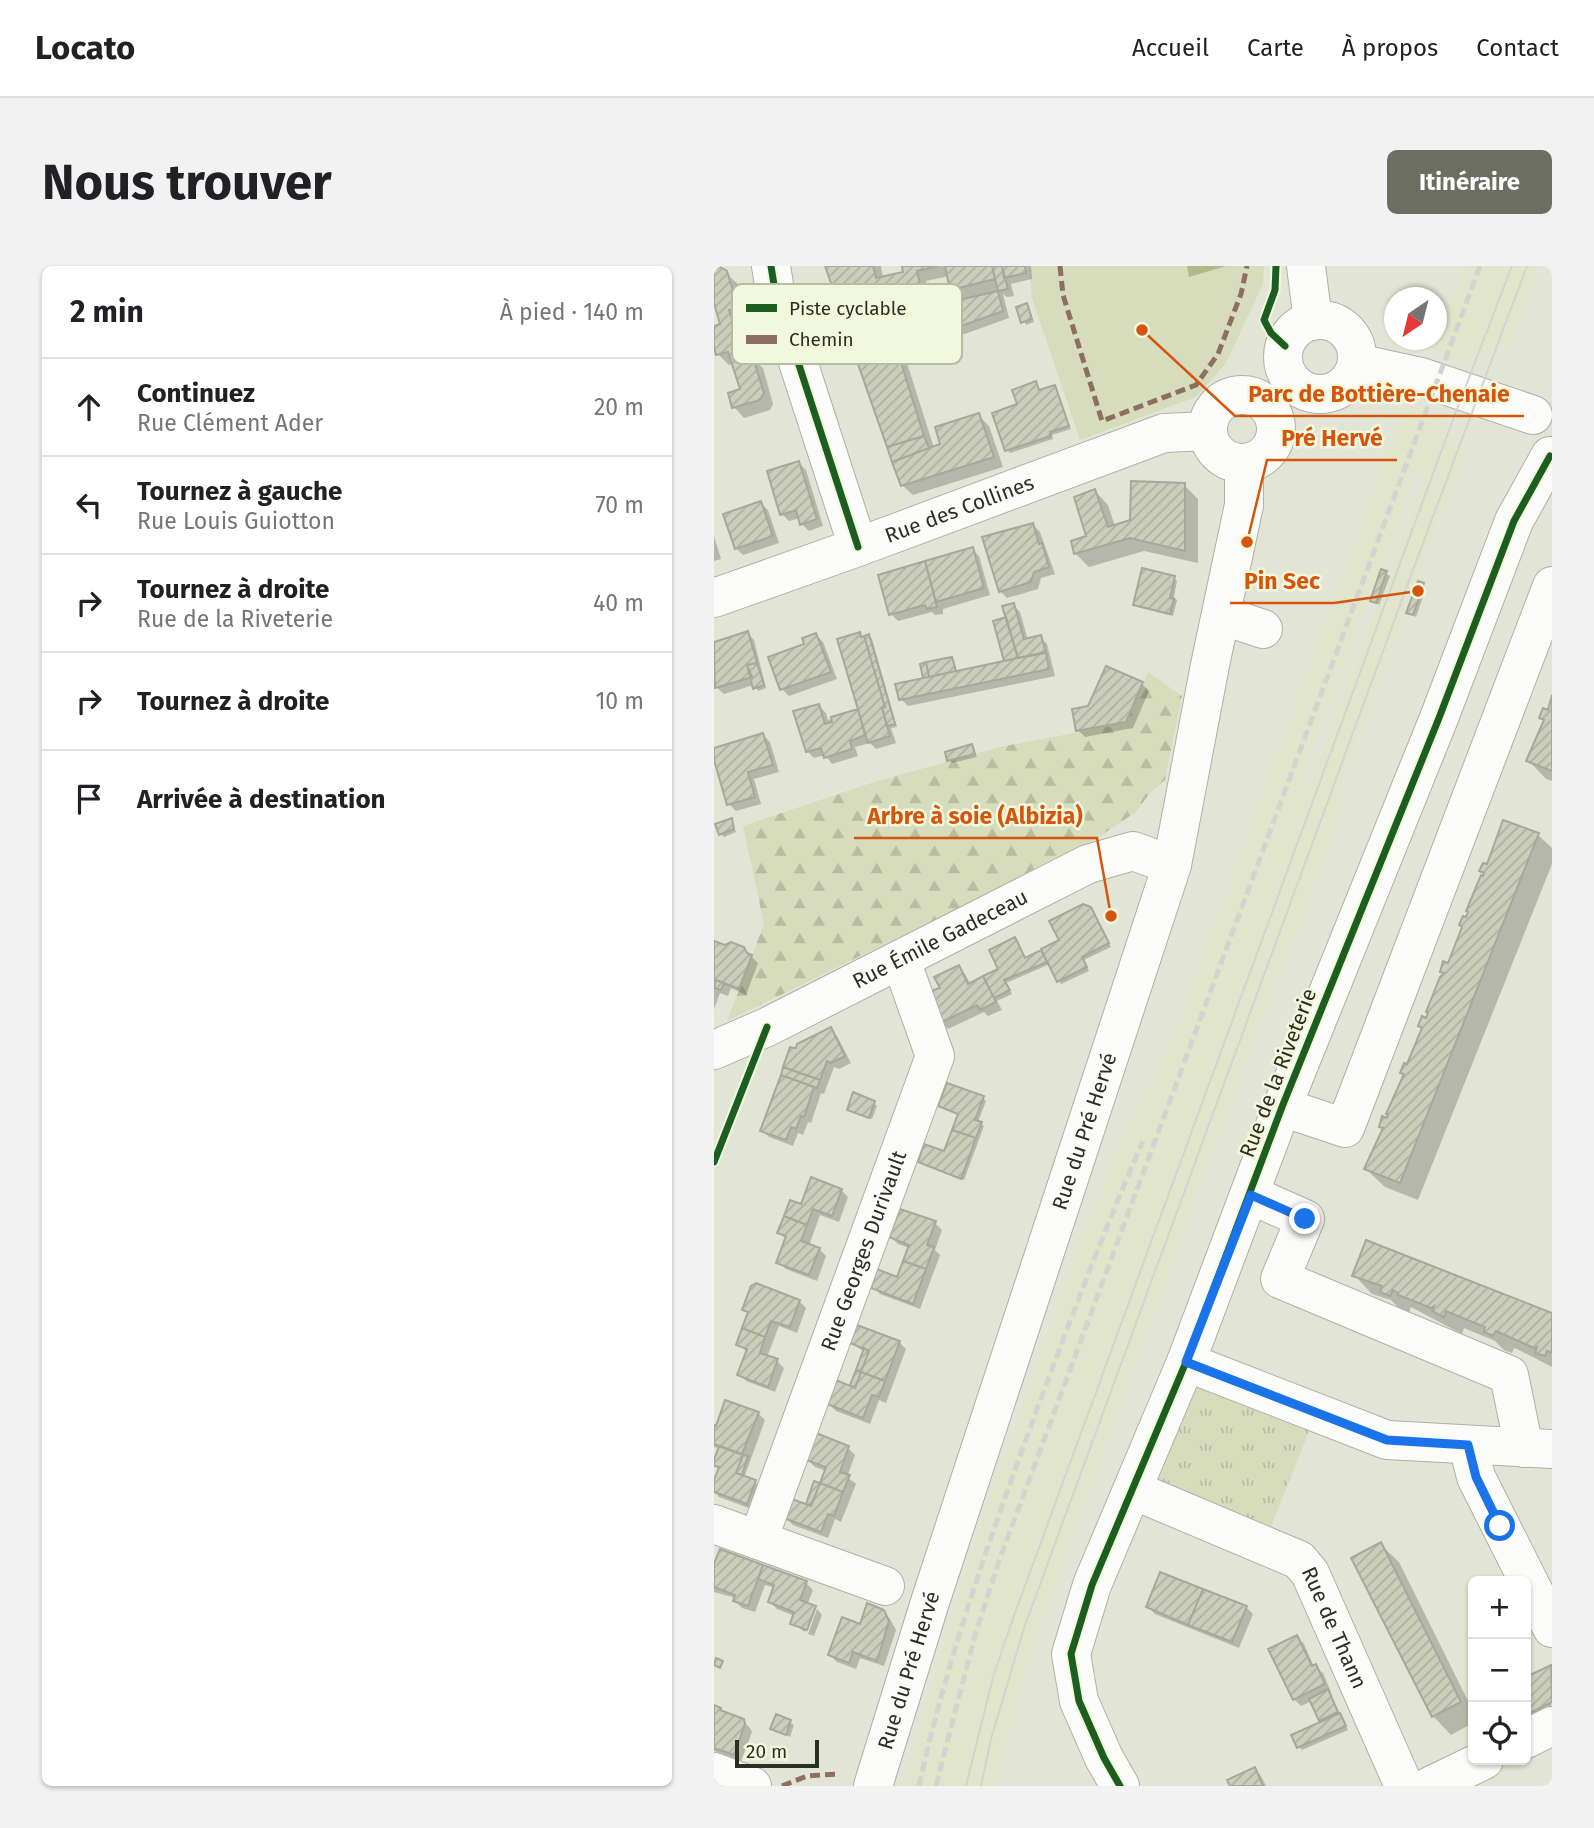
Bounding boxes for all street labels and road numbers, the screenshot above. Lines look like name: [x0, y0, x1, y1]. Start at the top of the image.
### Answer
street label: Rue des Collines: [881, 470, 1038, 549]
street label: Rue Émile Gadeceau: [848, 884, 1032, 994]
street label: Rue de la Riveterie: [1234, 985, 1322, 1161]
street label: Rue du Pré Hervé: [1047, 1049, 1123, 1213]
street label: Rue Georges Durivault: [815, 1147, 912, 1354]
street label: Rue de Thann: [1296, 1563, 1372, 1693]
street label: Rue du Pré Hervé: [872, 1588, 946, 1753]

